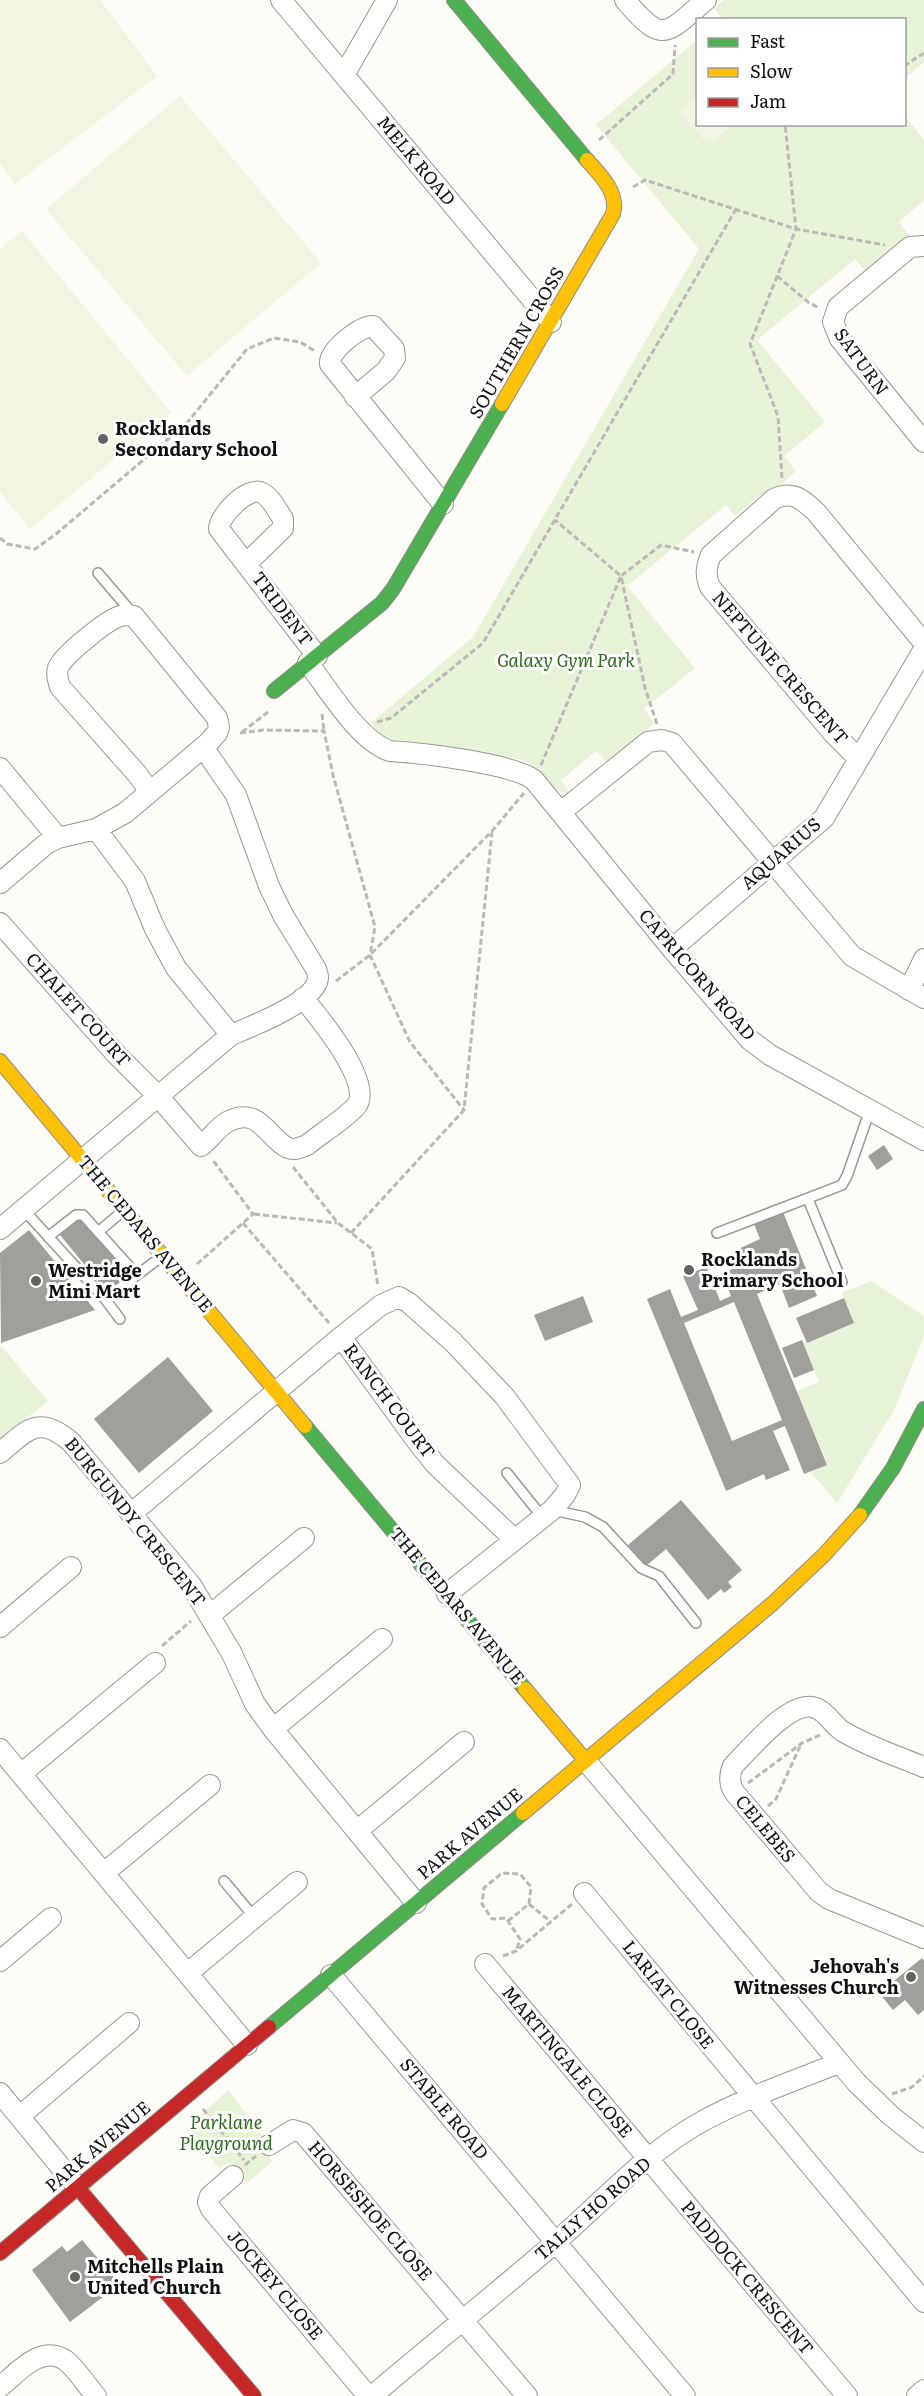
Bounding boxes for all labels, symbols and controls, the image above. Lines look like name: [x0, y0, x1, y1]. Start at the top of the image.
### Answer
legend: [696, 18, 906, 126]
text: Fast: [750, 27, 786, 54]
text: Slow: [750, 57, 793, 84]
text: Jam: [750, 87, 786, 114]
street label: MELK ROAD: [371, 109, 463, 211]
street label: SOUTHERN CROSS: [461, 262, 570, 423]
street label: SATURN: [828, 322, 896, 401]
place label: Rocklands Secondary School: [115, 414, 278, 462]
marker: Rocklands Secondary School: [96, 432, 110, 446]
street label: TRIDENT: [246, 565, 320, 651]
street label: NEPTUNE CRESCENT: [707, 584, 855, 750]
park label: Galaxy Gym Park: [497, 646, 635, 673]
street label: AQUARIUS: [734, 810, 826, 895]
street label: CAPRICORN ROAD: [633, 902, 763, 1046]
street label: CHALET COURT: [20, 946, 138, 1072]
street label: THE CEDARS AVENUE: [72, 1149, 220, 1318]
place label: Rocklands Primary School: [701, 1245, 844, 1293]
place label: Westridge Mini Mart: [48, 1256, 142, 1304]
marker: Rocklands Primary School: [682, 1263, 696, 1277]
marker: Westridge Mini Mart: [29, 1274, 43, 1288]
street label: RANCH COURT: [338, 1337, 443, 1463]
street label: BURGUNDY CRESCENT: [59, 1430, 213, 1612]
street label: THE CEDARS AVENUE: [384, 1521, 532, 1690]
street label: PARK AVENUE: [410, 1781, 528, 1885]
street label: CELEBES: [730, 1788, 803, 1868]
street label: LARIAT CLOSE: [617, 1934, 722, 2054]
place label: Jehovah's Witnesses Church: [734, 1952, 899, 2000]
marker: Jehovah's Witnesses Church: [904, 1970, 918, 1984]
street label: MARTINGALE CLOSE: [496, 1979, 640, 2143]
street label: STABLE ROAD: [394, 2051, 496, 2165]
street label: PARK AVENUE: [38, 2094, 156, 2198]
park label: Parklane Playground: [179, 2108, 273, 2156]
street label: HORSESHOE CLOSE: [302, 2134, 440, 2286]
street label: TALLY HO ROAD: [528, 2150, 656, 2266]
street label: PADDOCK CRESCENT: [675, 2194, 821, 2360]
street label: JOCKEY CLOSE: [222, 2223, 331, 2345]
place label: Mitchells Plain United Church: [87, 2252, 225, 2300]
marker: Mitchells Plain United Church: [68, 2270, 82, 2284]

